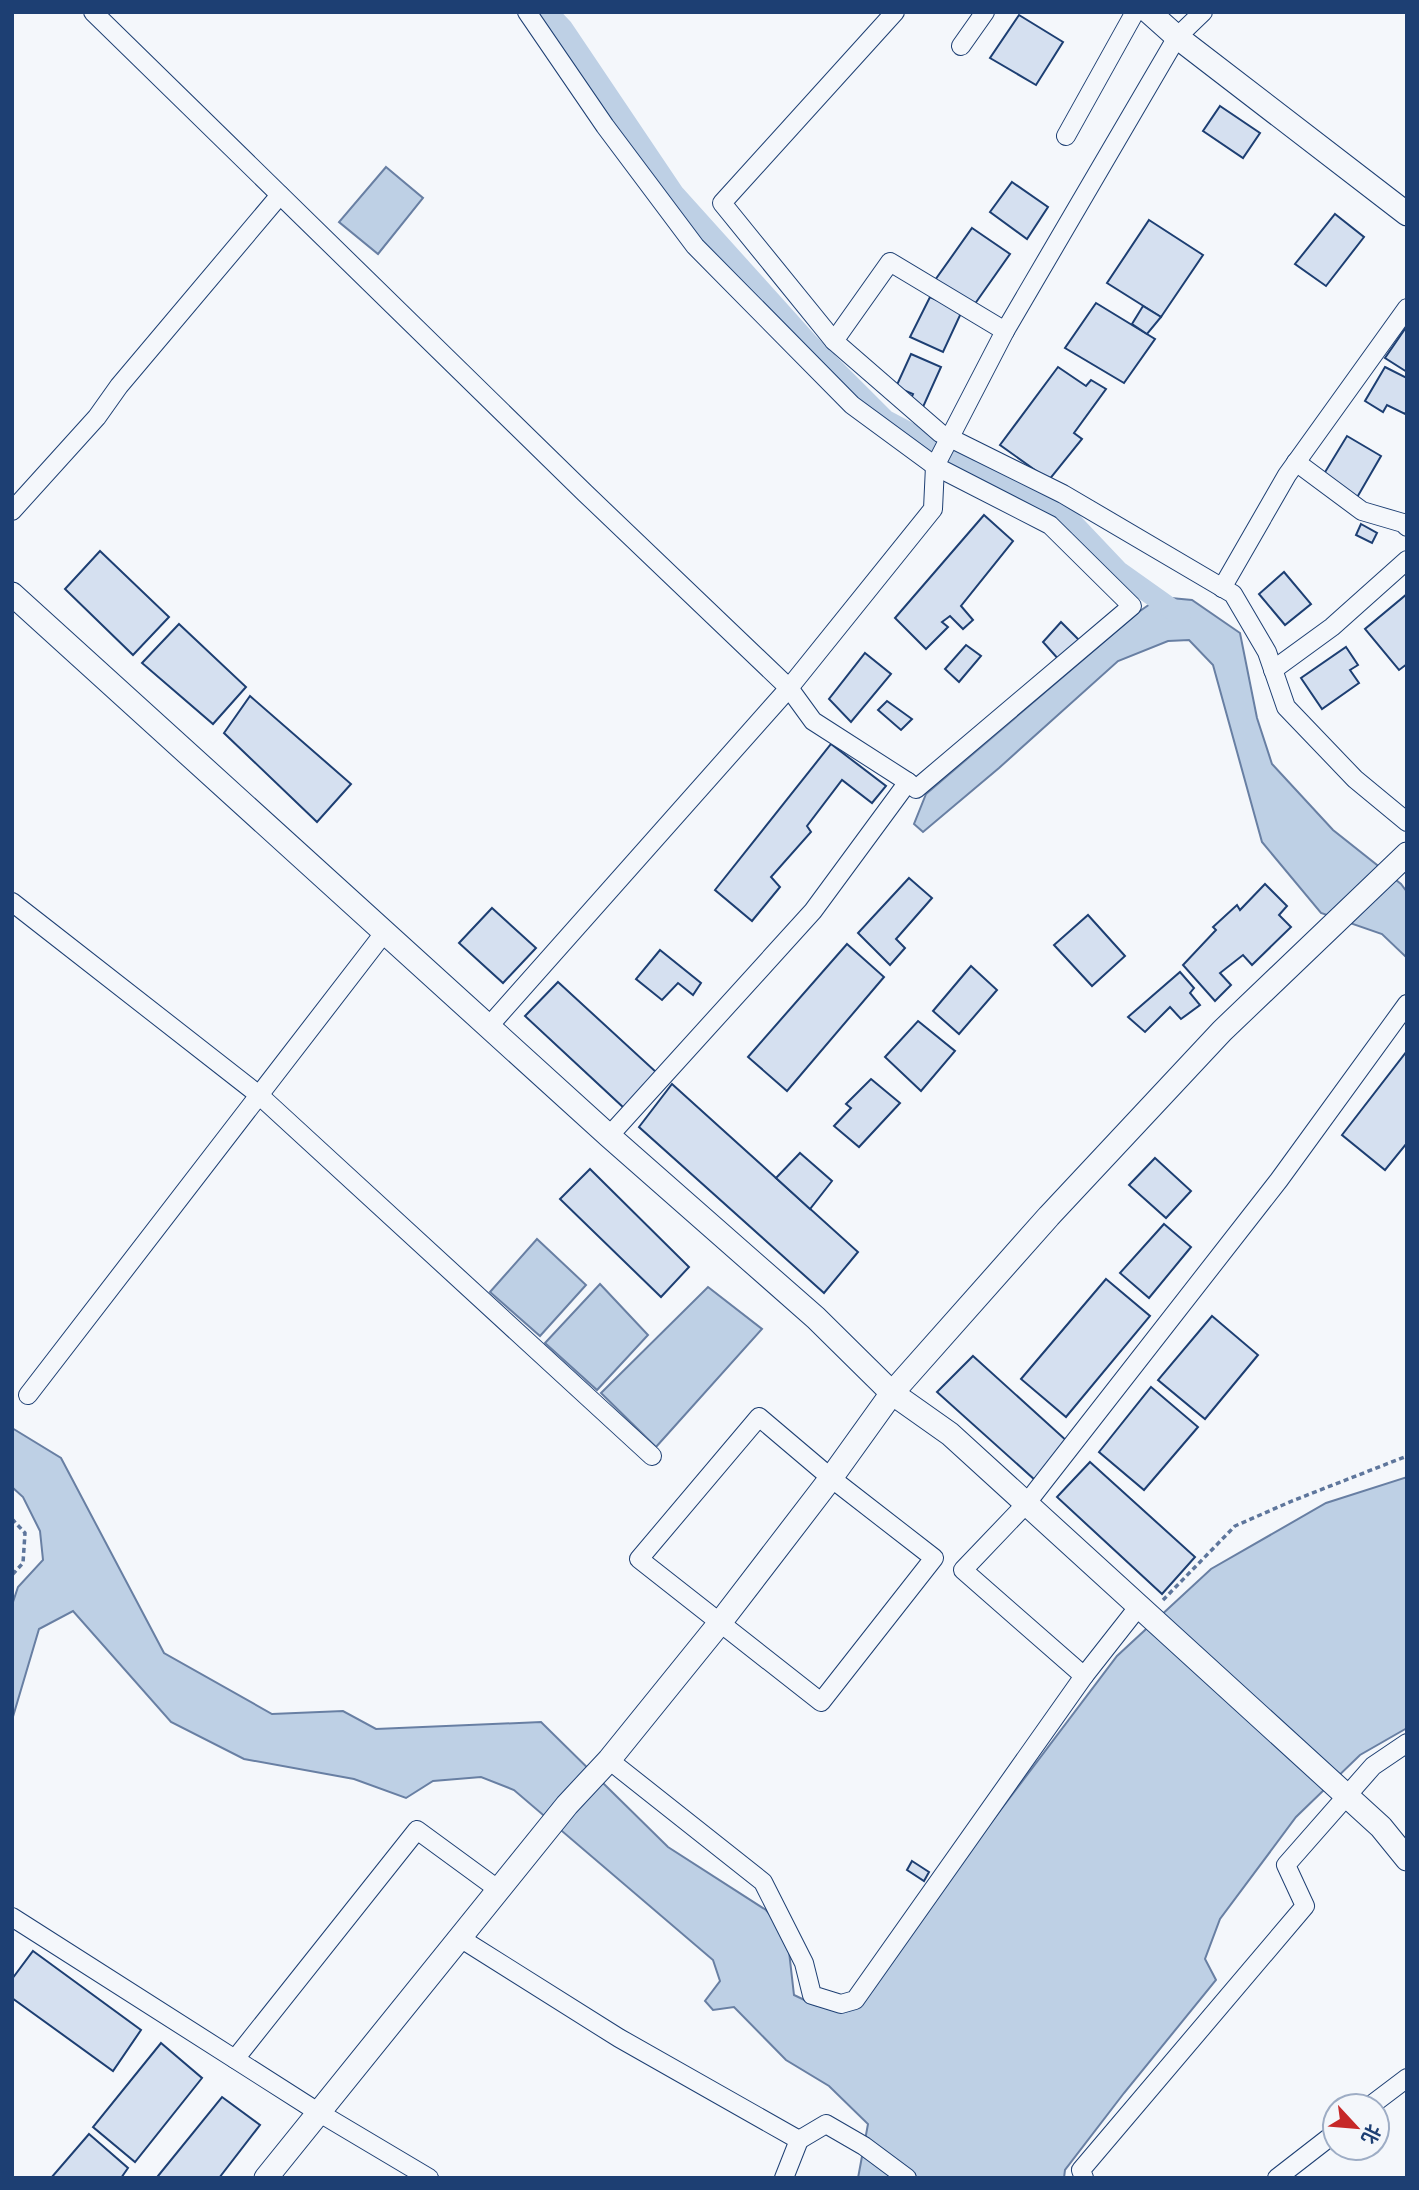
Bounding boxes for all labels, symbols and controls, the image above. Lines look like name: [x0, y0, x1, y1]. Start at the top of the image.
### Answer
north arrow: [1321, 2092, 1391, 2162]
text: 北: [1356, 2121, 1385, 2148]

